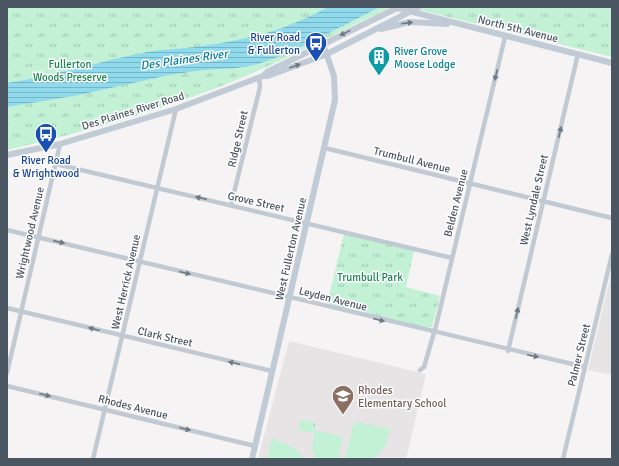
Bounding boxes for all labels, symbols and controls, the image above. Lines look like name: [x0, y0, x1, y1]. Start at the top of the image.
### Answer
street label: North 5th Avenue: [476, 13, 560, 45]
one-way arrow: [401, 20, 413, 26]
bus stop icon: River Road & Fullerton: [303, 30, 329, 63]
one-way arrow: [340, 30, 351, 36]
place label: River Road & Fullerton: [248, 31, 300, 57]
building icon: River Grove Moose Lodge: [366, 44, 392, 77]
place label: River Grove Moose Lodge: [394, 45, 455, 71]
water label: Des Plaines River: [139, 46, 230, 74]
park label: Fullerton Woods Preserve: [33, 58, 107, 84]
one-way arrow: [289, 63, 301, 69]
one-way arrow: [493, 69, 499, 81]
street label: Des Plaines River Road: [80, 89, 186, 133]
street label: Ridge Street: [225, 109, 251, 169]
bus stop icon: River Road & Wrightwood: [33, 121, 59, 154]
one-way arrow: [557, 125, 563, 137]
street label: Trumbull Avenue: [372, 144, 452, 176]
street label: West Lyndale Street: [517, 153, 551, 247]
place label: River Road & Wrightwood: [13, 154, 79, 180]
street label: Belden Avenue: [441, 168, 471, 238]
street label: Wrightwood Avenue: [13, 186, 47, 280]
street label: Grove Street: [226, 189, 286, 215]
one-way arrow: [195, 195, 207, 201]
street label: West Fullerton Avenue: [273, 196, 309, 302]
street label: West Herrick Avenue: [109, 233, 143, 331]
one-way arrow: [52, 240, 65, 246]
one-way arrow: [179, 270, 191, 276]
park label: Trumbull Park: [337, 271, 403, 284]
street label: Leyden Avenue: [297, 284, 369, 314]
one-way arrow: [514, 306, 520, 318]
one-way arrow: [373, 317, 386, 323]
street label: Palmer Street: [565, 322, 593, 388]
street label: Clark Street: [136, 324, 194, 350]
one-way arrow: [88, 326, 100, 332]
one-way arrow: [527, 354, 539, 360]
one-way arrow: [228, 359, 241, 365]
school or university icon: Rhodes Elementary School: [330, 383, 356, 416]
place label: Rhodes Elementary School: [358, 384, 446, 410]
one-way arrow: [39, 392, 51, 398]
street label: Rhodes Avenue: [97, 392, 169, 422]
one-way arrow: [179, 426, 191, 432]

